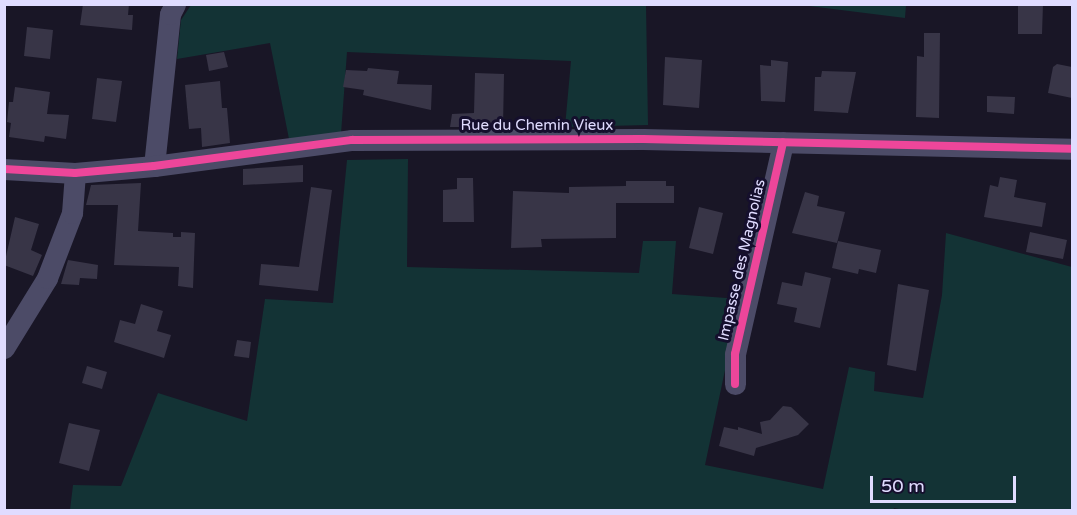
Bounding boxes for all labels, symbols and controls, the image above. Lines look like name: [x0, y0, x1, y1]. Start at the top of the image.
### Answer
street label: Rue du Chemin Vieux: [461, 117, 613, 135]
street label: Impasse des Magnolias: [715, 177, 769, 343]
scale bar: [873, 464, 1018, 502]
text: 50 m: [881, 475, 925, 497]

